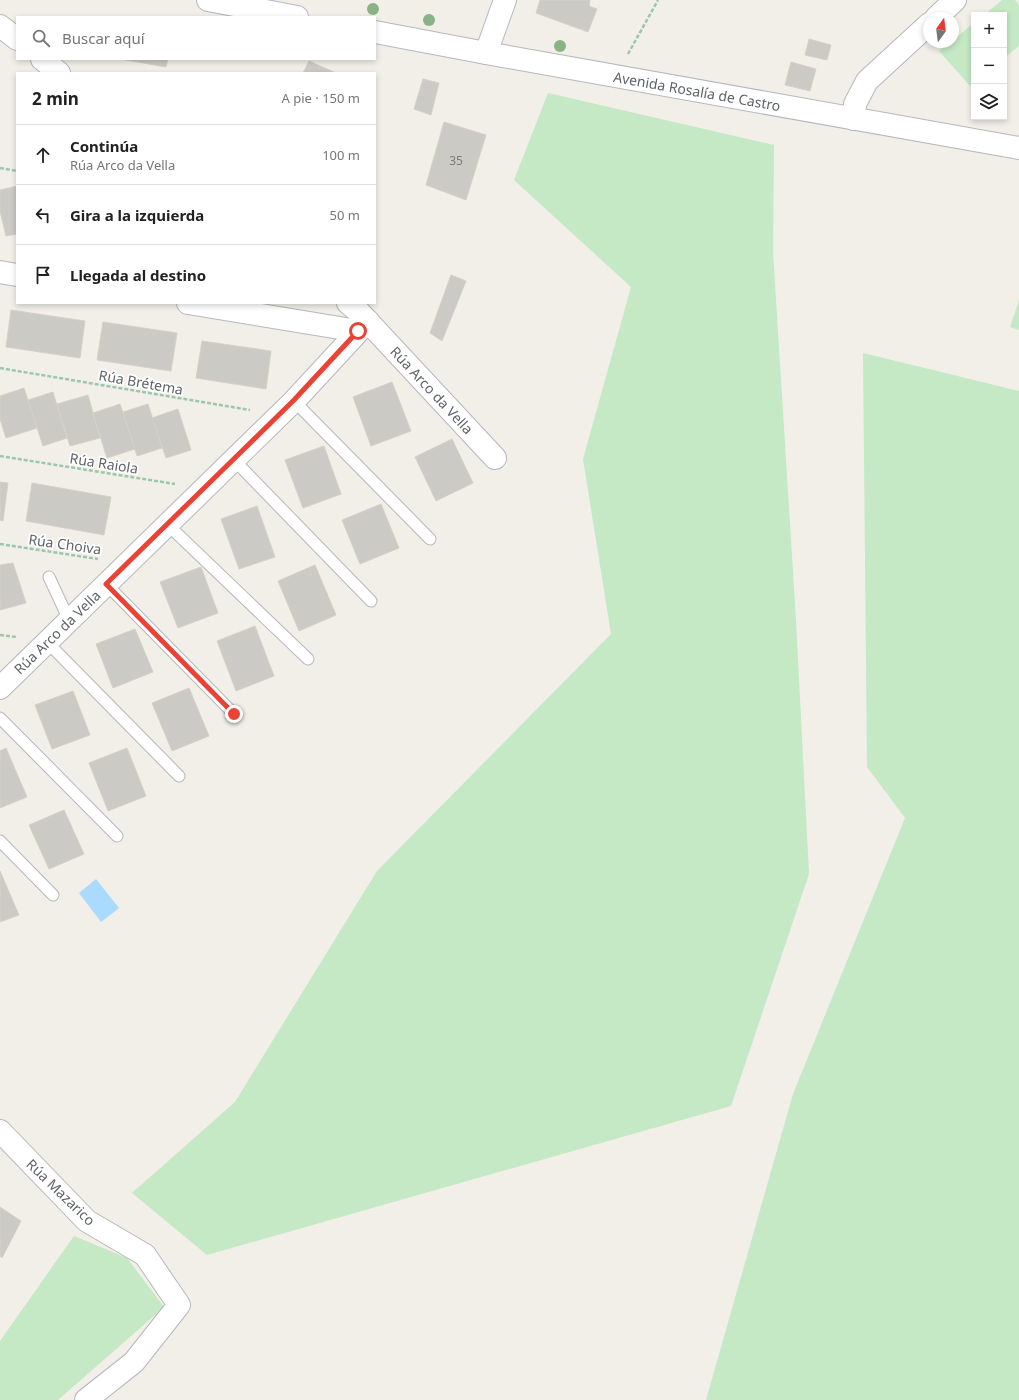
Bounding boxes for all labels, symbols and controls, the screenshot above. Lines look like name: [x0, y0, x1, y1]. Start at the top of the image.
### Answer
north arrow: [923, 12, 959, 48]
map controls: [971, 12, 1007, 120]
button: +: [971, 12, 1007, 48]
search box: [16, 16, 376, 60]
icon: search: [30, 27, 52, 49]
text: Buscar aquí: [62, 28, 145, 48]
button: −: [971, 48, 1007, 84]
street label: Avenida Rosalía de Castro: [612, 67, 782, 115]
button: layers: [971, 84, 1007, 120]
text: 2 min: [32, 87, 79, 110]
text: A pie · 150 m: [282, 89, 360, 107]
text: Continúa: [70, 136, 138, 156]
icon: ahead: [32, 144, 54, 166]
text: 100 m: [322, 146, 360, 164]
house number: 35: [449, 152, 463, 169]
text: Rúa Arco da Vella: [70, 156, 175, 174]
icon: left: [32, 204, 54, 226]
text: Gira a la izquierda: [70, 205, 204, 225]
text: 50 m: [330, 206, 360, 224]
icon: arrive: [32, 264, 54, 286]
text: Llegada al destino: [70, 265, 206, 285]
route start: [349, 322, 367, 340]
street label: Rúa Arco da Vella: [386, 342, 478, 438]
street label: Rúa Brétema: [97, 365, 185, 399]
street label: Rúa Raiola: [68, 448, 140, 478]
street label: Rúa Choiva: [27, 529, 103, 559]
street label: Rúa Arco da Vella: [10, 586, 104, 678]
route end: [225, 705, 243, 723]
street label: Rúa Mazarico: [23, 1154, 99, 1230]

